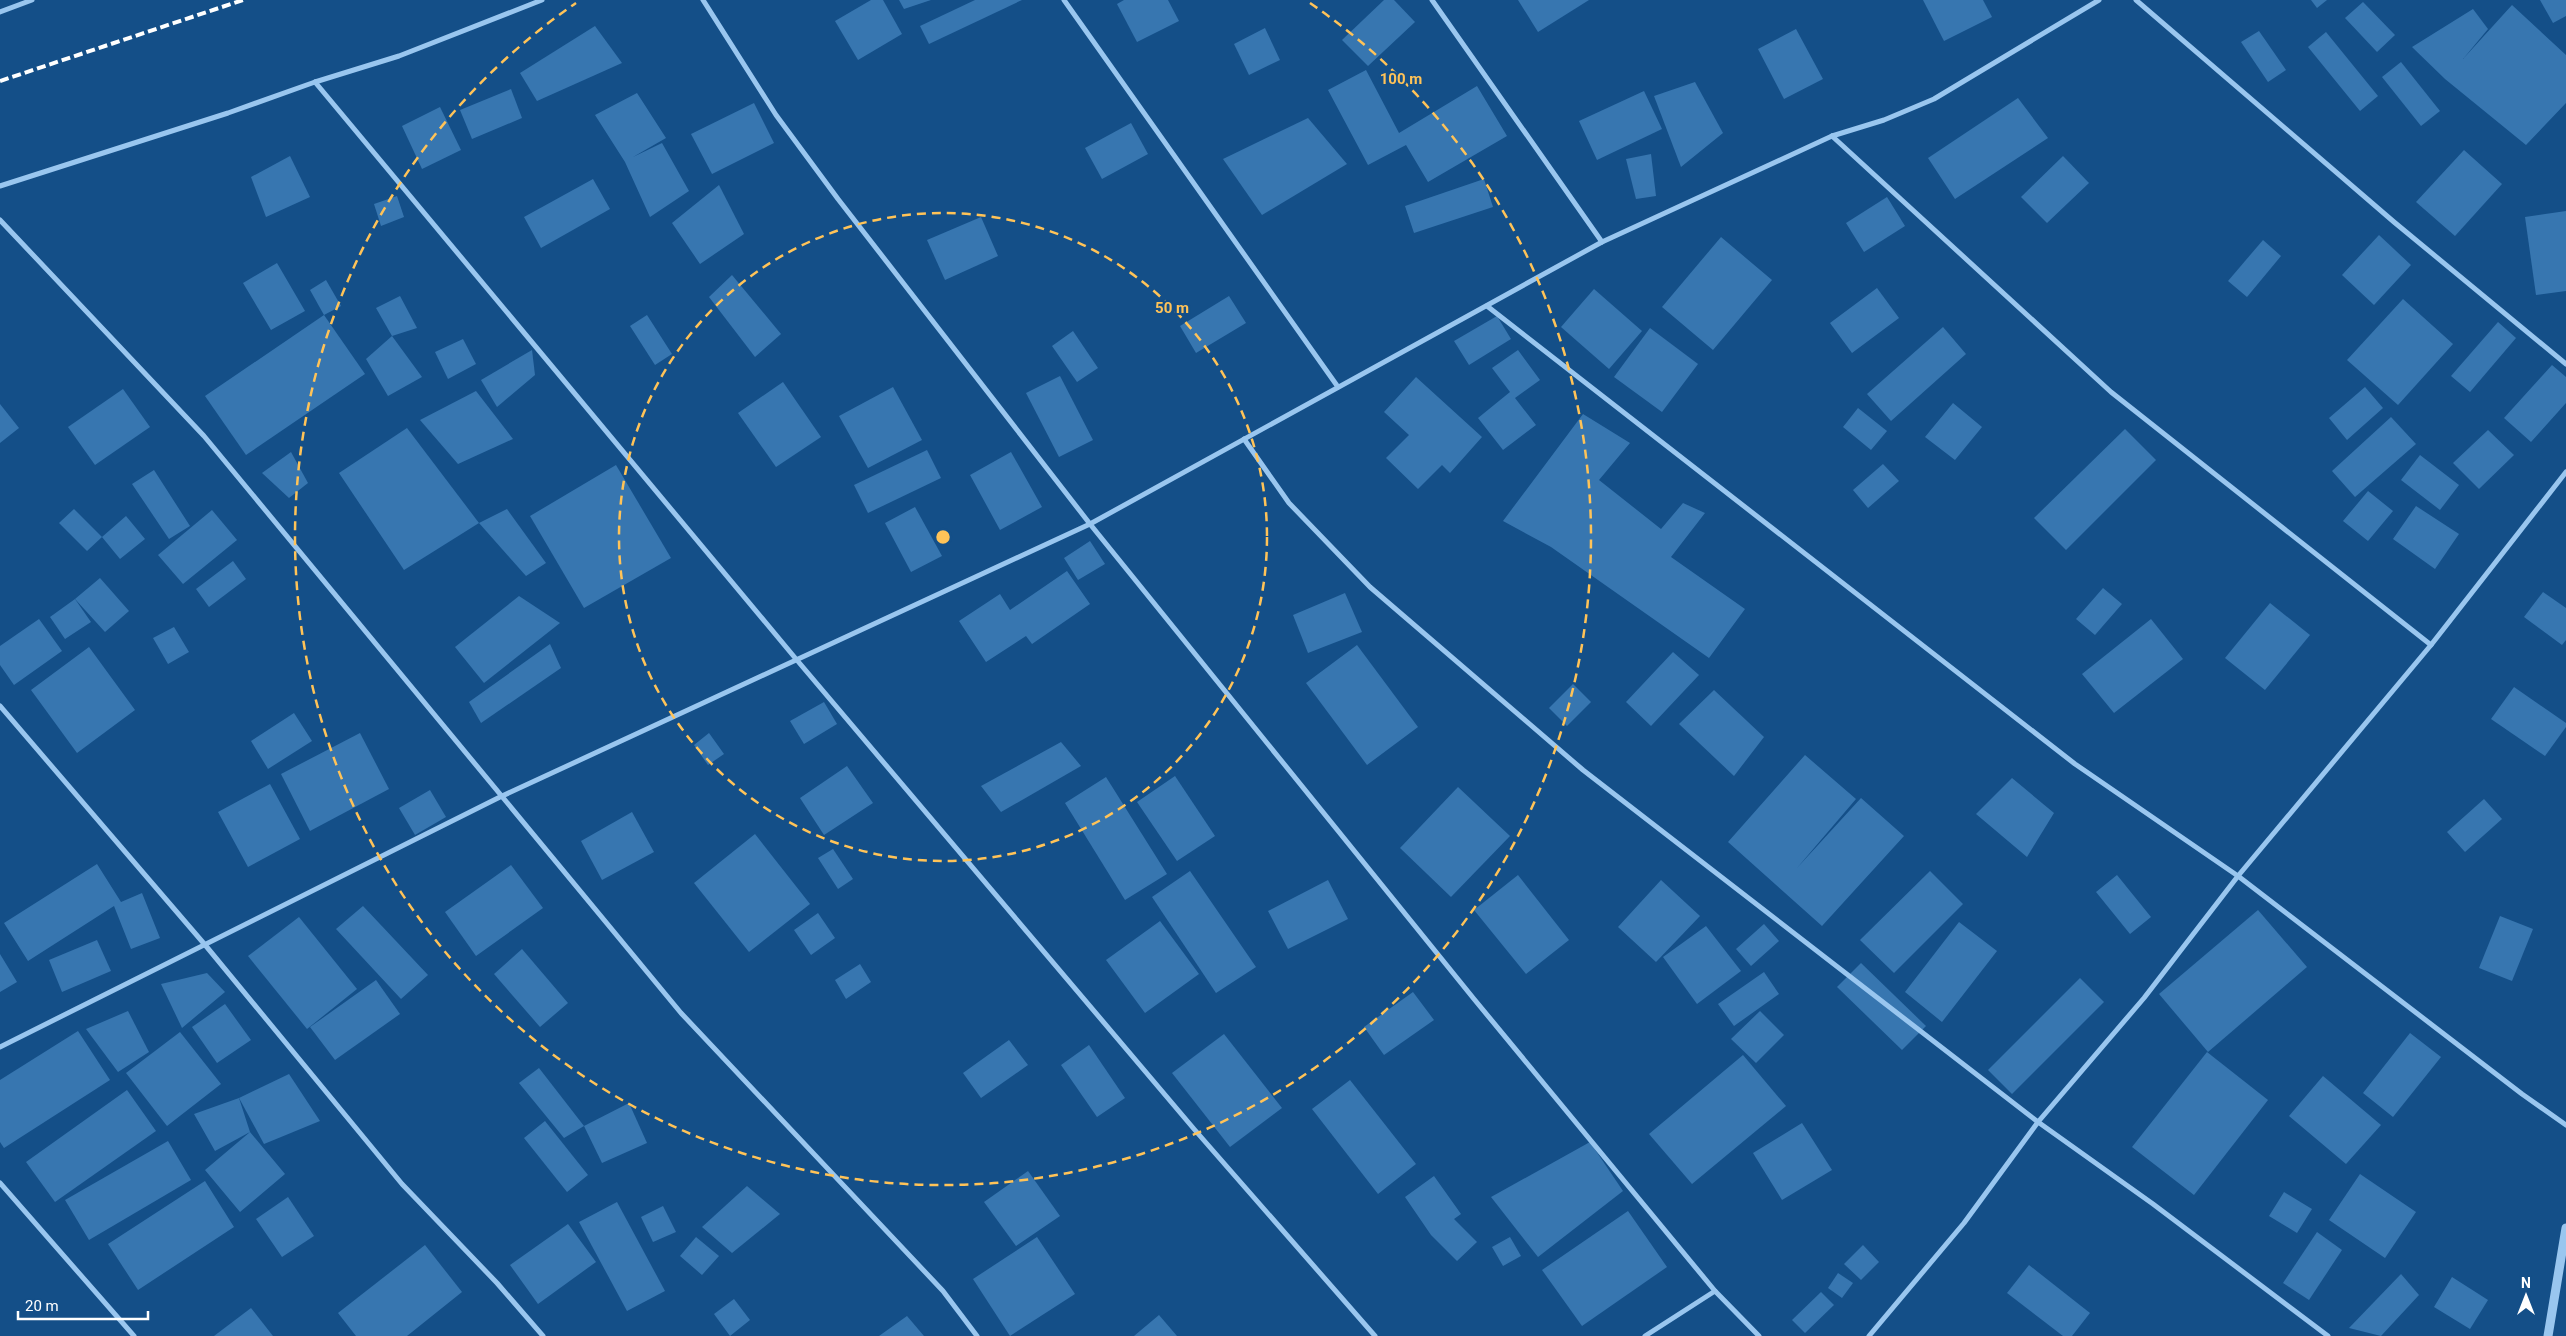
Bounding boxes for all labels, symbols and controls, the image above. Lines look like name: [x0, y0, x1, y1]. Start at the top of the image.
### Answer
text: 100 m: [1380, 70, 1422, 88]
text: 50 m: [1155, 299, 1189, 317]
centre of rings: [934, 528, 952, 546]
north arrow: [2501, 1271, 2551, 1321]
text: N: [2521, 1275, 2531, 1291]
scale bar: [18, 1288, 148, 1320]
text: 20 m: [25, 1297, 59, 1315]

